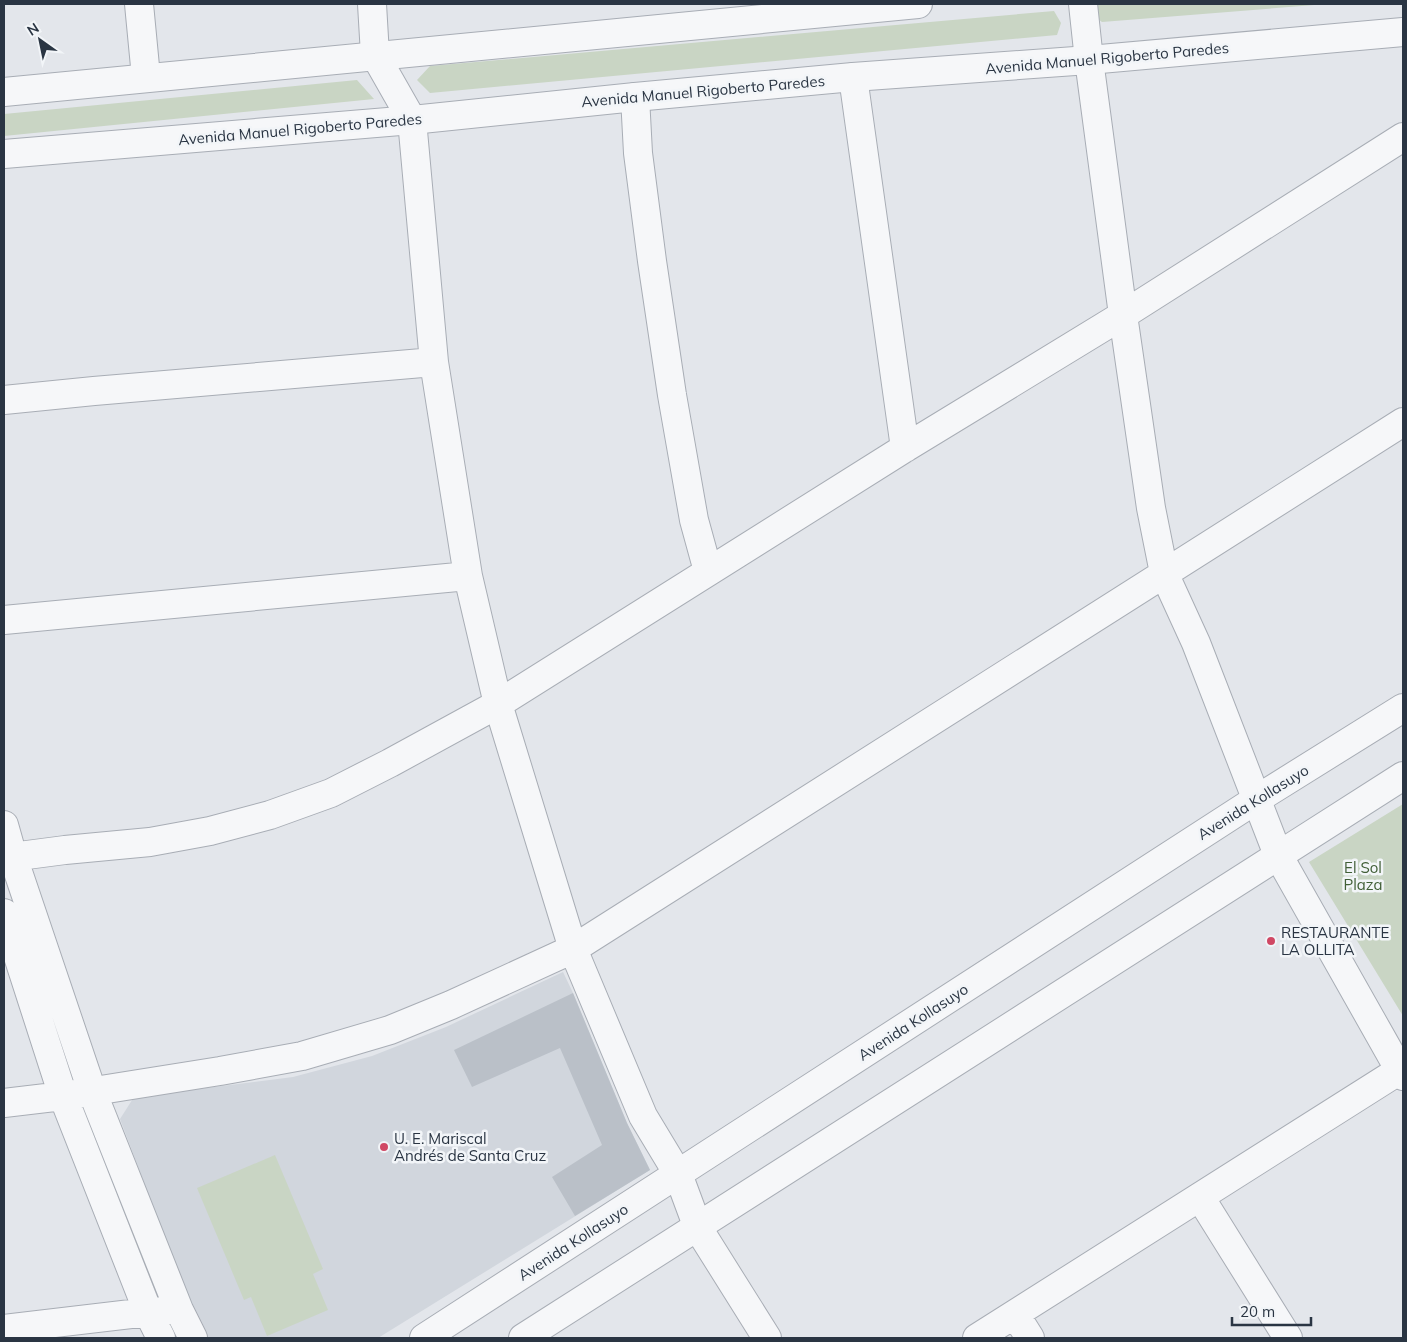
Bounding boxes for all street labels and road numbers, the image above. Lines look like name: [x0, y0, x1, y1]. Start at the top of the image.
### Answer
street label: Avenida Manuel Rigoberto Paredes: [984, 38, 1230, 78]
street label: Avenida Manuel Rigoberto Paredes: [580, 71, 826, 111]
street label: Avenida Manuel Rigoberto Paredes: [177, 109, 423, 149]
street label: Avenida Kollasuyo: [1194, 760, 1312, 844]
street label: Avenida Kollasuyo: [854, 979, 972, 1065]
street label: Avenida Kollasuyo: [514, 1199, 632, 1285]

